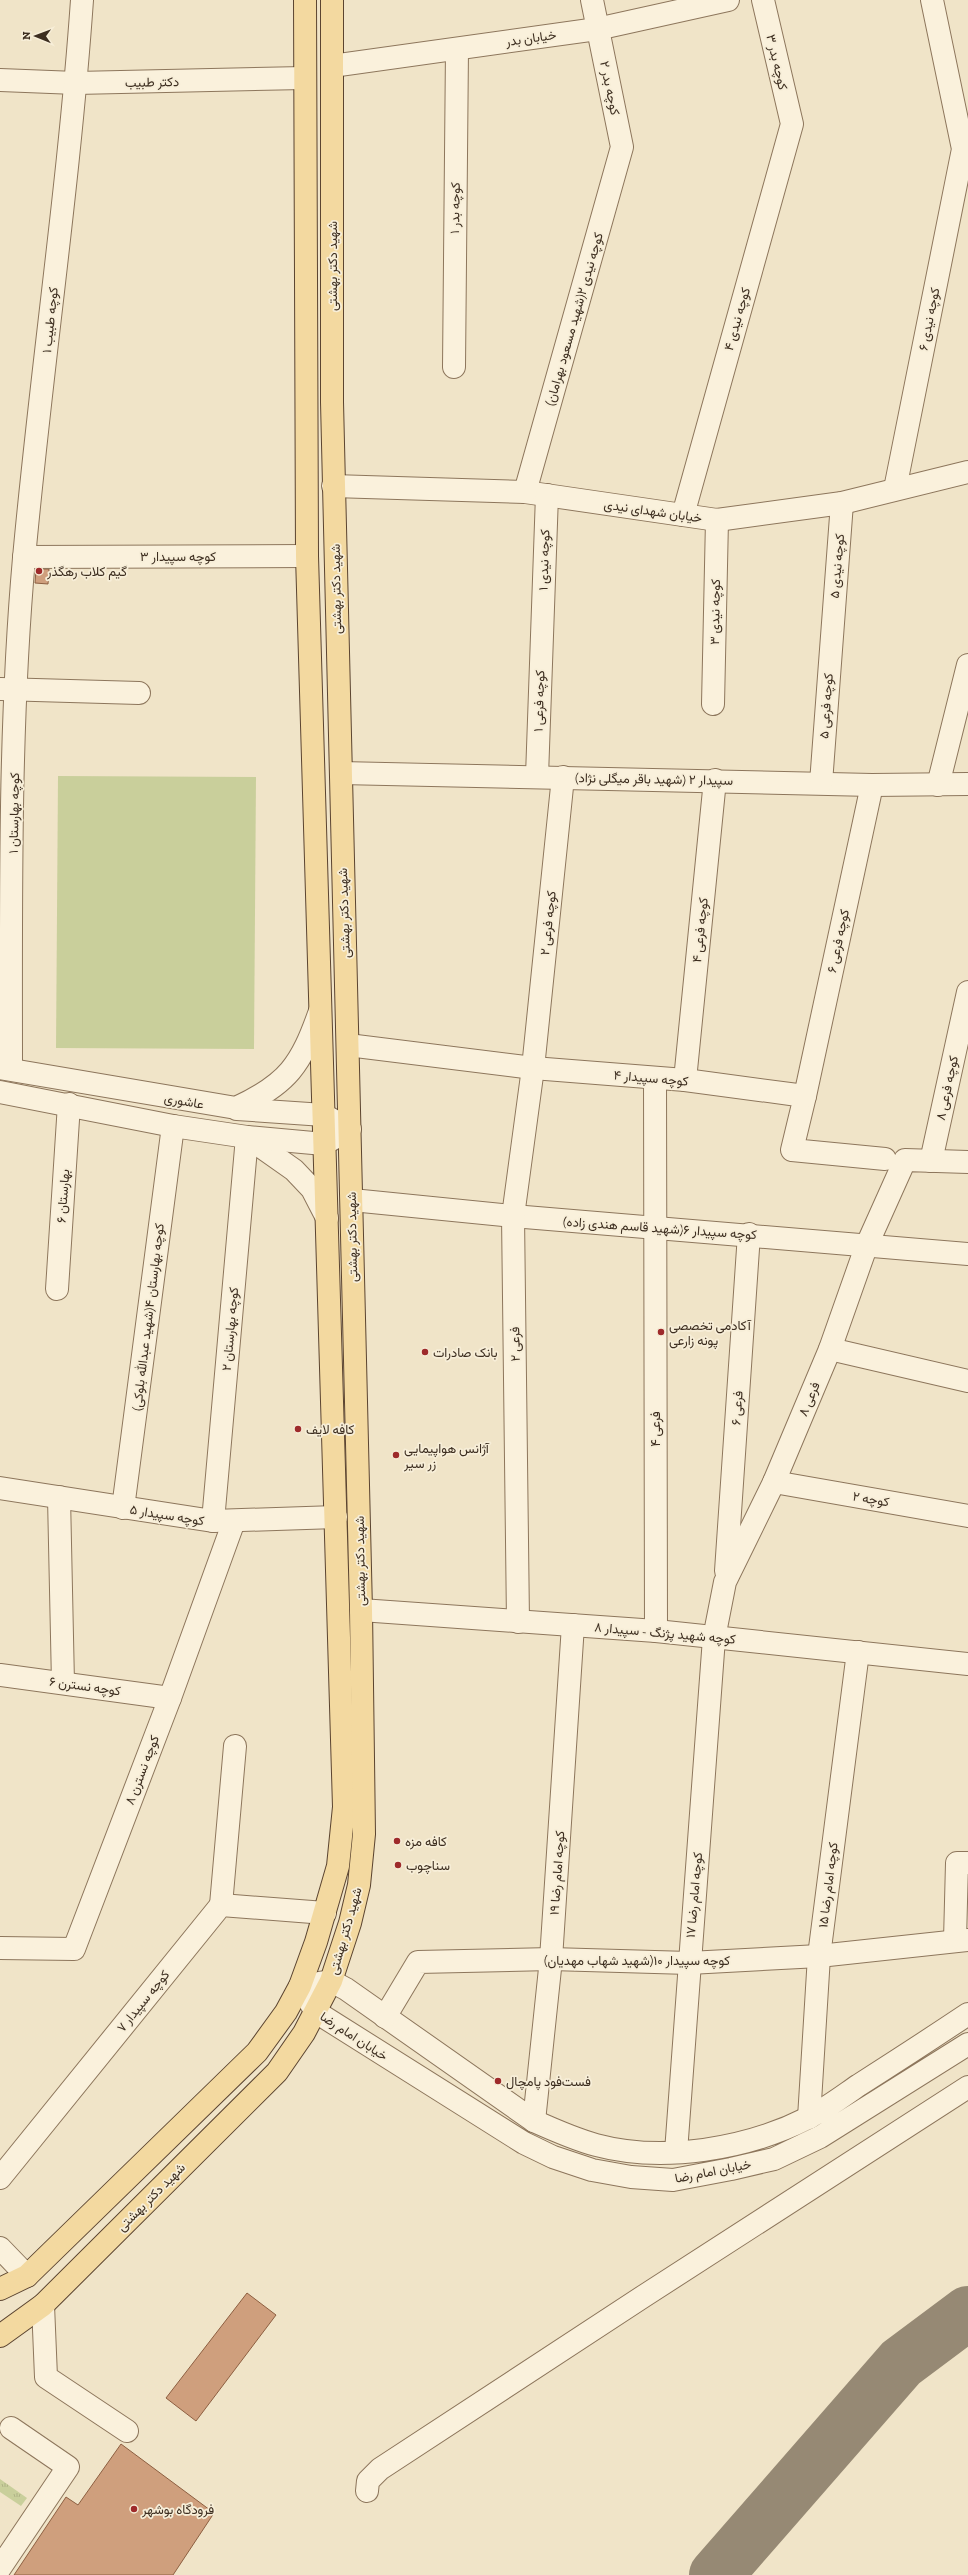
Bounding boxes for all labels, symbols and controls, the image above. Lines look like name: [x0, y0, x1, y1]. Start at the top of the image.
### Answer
north arrow: [16, 16, 56, 56]
street label: خیابان بدر: [504, 27, 558, 50]
text: N: [20, 31, 33, 40]
street label: کوچه بدر ۳: [761, 33, 791, 92]
street label: کوچه بدر ۲: [595, 60, 623, 117]
street label: دکتر طبیب: [125, 74, 179, 91]
street label: کوچه بدر ۱: [447, 182, 465, 234]
street label: شهید دکتر بهشتی: [325, 221, 341, 311]
street label: کوچه نیدی ۲(شهید مسعود بهرامان): [542, 230, 608, 408]
street label: کوچه طبیب ۱: [39, 286, 63, 354]
street label: کوچه نیدی ۴: [721, 286, 755, 353]
street label: کوچه نیدی ۶: [916, 286, 944, 352]
street label: خیابان شهدای نیدی: [603, 497, 703, 526]
street label: کوچه نیدی ۱: [535, 529, 555, 591]
street label: کوچه نیدی ۵: [827, 533, 849, 599]
street label: شهید دکتر بهشتی: [328, 544, 345, 634]
street label: کوچه سپیدار ۳: [140, 549, 216, 566]
place label: گیم کلاب رهگذر: [46, 564, 127, 580]
marker: گیم کلاب رهگذر: [34, 566, 44, 576]
street label: کوچه نیدی ۳: [707, 579, 725, 645]
street label: کوچه فرعی ۱: [530, 670, 550, 732]
street label: کوچه فرعی ۵: [816, 672, 838, 739]
street label: سپیدار ۲ (شهید باقر میگلی نژاد): [575, 770, 733, 790]
street label: کوچه بهارستان ۱: [6, 772, 24, 854]
street label: شهید دکتر بهشتی: [335, 868, 354, 958]
street label: کوچه فرعی ۲: [537, 890, 561, 956]
street label: کوچه فرعی ۴: [689, 896, 713, 964]
street label: کوچه فرعی ۶: [824, 908, 854, 974]
street label: کوچه فرعی ۸: [933, 1054, 963, 1122]
street label: کوچه سپیدار ۴: [613, 1067, 689, 1091]
street label: عاشوری: [163, 1090, 205, 1113]
street label: بهارستان ۶: [54, 1168, 73, 1223]
street label: شهید دکتر بهشتی: [344, 1192, 361, 1282]
street label: کوچه سپیدار ۶(شهید قاسم هندی زاده): [562, 1214, 758, 1244]
street label: کوچه بهارستان ۴(شهید عبدالله بلوکی): [129, 1222, 169, 1412]
street label: کوچه بهارستان ۲: [219, 1286, 243, 1372]
place label: آکادمی تخصصی پونه زارعی: [669, 1318, 752, 1350]
street label: فرعی ۲: [507, 1326, 524, 1362]
marker: آکادمی تخصصی پونه زارعی: [656, 1327, 666, 1337]
place label: بانک صادرات: [433, 1345, 498, 1361]
marker: بانک صادرات: [420, 1347, 430, 1357]
street label: فرعی ۸: [795, 1380, 824, 1419]
street label: فرعی ۶: [728, 1390, 747, 1426]
street label: فرعی ۴: [648, 1411, 664, 1447]
place label: کافه لایف: [306, 1422, 355, 1437]
marker: کافه لایف: [293, 1424, 303, 1434]
place label: آژانس هواپیمایی زر سیر: [403, 1441, 490, 1472]
marker: آژانس هواپیمایی زر سیر: [391, 1450, 401, 1460]
street label: کوچه ۲: [851, 1488, 891, 1512]
street label: کوچه سپیدار ۵: [128, 1502, 205, 1530]
street label: شهید دکتر بهشتی: [352, 1516, 369, 1606]
street label: کوچه شهید پژنگ - سپیدار ۸: [593, 1619, 737, 1649]
street label: کوچه نسترن ۶: [48, 1674, 122, 1700]
street label: کوچه نسترن ۸: [122, 1733, 164, 1808]
street label: کوچه امام رضا ۱۹: [547, 1830, 569, 1916]
place label: کافه مزه: [405, 1834, 447, 1850]
marker: کافه مزه: [392, 1836, 402, 1846]
street label: کوچه امام رضا ۱۵: [815, 1841, 843, 1929]
street label: کوچه امام رضا ۱۷: [683, 1851, 707, 1939]
place label: سناچوب: [406, 1858, 450, 1875]
marker: سناچوب: [393, 1860, 403, 1870]
street label: شهید دکتر بهشتی: [325, 1886, 366, 1977]
street label: کوچه سپیدار ۱۰(شهید شهاب مهدیان): [544, 1953, 730, 1970]
street label: کوچه سپیدار ۷: [114, 1967, 174, 2036]
street label: خیابان امام رضا: [317, 2009, 391, 2064]
place label: فست‌فود پامچال: [506, 2074, 591, 2091]
marker: فست‌فود پامچال: [493, 2076, 503, 2086]
street label: خیابان امام رضا: [674, 2156, 753, 2187]
street label: شهید دکتر بهشتی: [114, 2160, 189, 2235]
place label: فرودگاه بوشهر: [141, 2502, 214, 2518]
marker: فرودگاه بوشهر: [129, 2504, 139, 2514]

